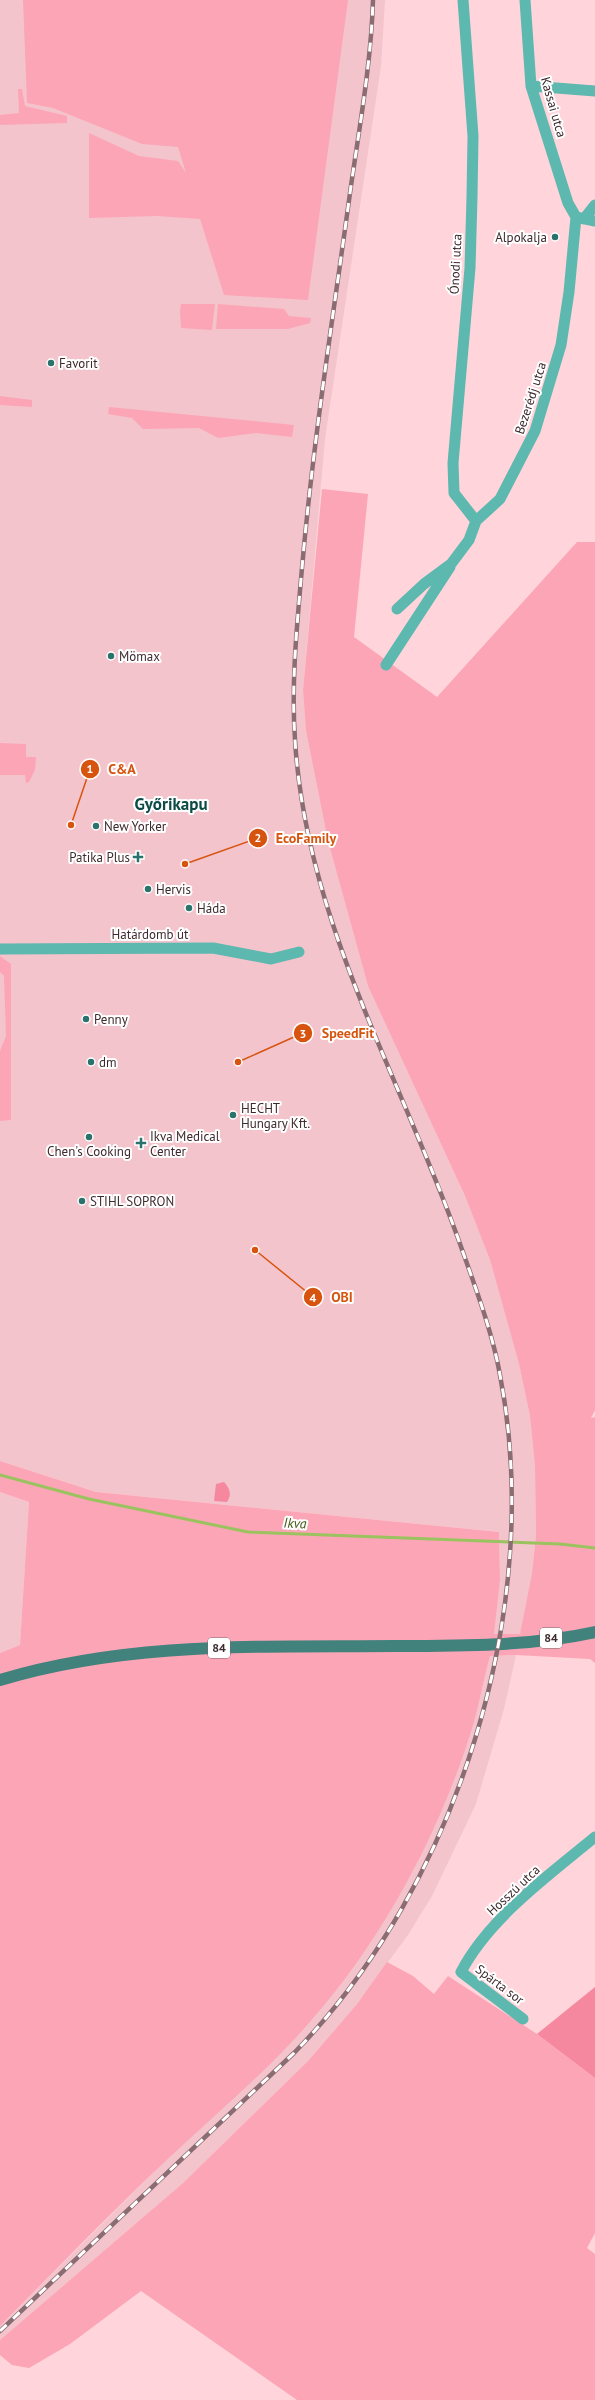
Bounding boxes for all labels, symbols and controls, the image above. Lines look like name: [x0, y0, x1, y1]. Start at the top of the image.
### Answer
street label: Kassai utca: [537, 75, 570, 139]
place label: Alpokalja: [495, 229, 547, 246]
marker: Alpokalja: [550, 232, 560, 242]
street label: Ónodi utca: [445, 233, 466, 295]
place label: Favorit: [59, 355, 98, 372]
marker: Favorit: [46, 358, 56, 368]
street label: Bezerédj utca: [511, 360, 550, 436]
place label: Mömax: [119, 648, 160, 665]
marker: Mömax: [106, 651, 116, 661]
callout: C&A: [80, 756, 144, 782]
text: C&A: [108, 760, 136, 778]
text: 1: [87, 761, 93, 776]
district label: Győrikapu: [134, 793, 208, 815]
place label: New Yorker: [104, 818, 167, 835]
marker: New Yorker: [91, 821, 101, 831]
callout: EcoFamily: [248, 825, 344, 851]
text: EcoFamily: [276, 829, 337, 847]
text: 2: [255, 830, 261, 845]
place label: Patika Plus: [69, 849, 130, 866]
marker: Patika Plus: [133, 852, 143, 862]
place label: Hervis: [156, 881, 191, 898]
marker: Hervis: [143, 884, 153, 894]
place label: Háda: [197, 900, 226, 917]
marker: Háda: [184, 903, 194, 913]
street label: Határdomb út: [112, 926, 189, 943]
place label: Penny: [94, 1011, 128, 1028]
marker: Penny: [81, 1014, 91, 1024]
callout: SpeedFit: [293, 1020, 382, 1046]
text: SpeedFit: [322, 1024, 374, 1042]
text: 3: [300, 1026, 306, 1041]
place label: dm: [99, 1054, 117, 1071]
marker: dm: [86, 1057, 96, 1067]
place label: HECHT Hungary Kft.: [241, 1100, 310, 1132]
marker: HECHT Hungary Kft.: [228, 1110, 238, 1120]
place label: Ikva Medical Center: [150, 1128, 220, 1160]
marker: Chen's Cooking: [84, 1132, 94, 1142]
marker: Ikva Medical Center: [135, 1137, 147, 1149]
place label: Chen's Cooking: [47, 1143, 131, 1160]
place label: STIHL SOPRON: [90, 1193, 174, 1210]
marker: STIHL SOPRON: [77, 1196, 87, 1206]
callout: OBI: [303, 1284, 361, 1310]
text: OBI: [331, 1288, 353, 1306]
text: 4: [310, 1290, 317, 1305]
water label: Ikva: [283, 1514, 307, 1532]
road number: 84: [540, 1628, 562, 1648]
road number: 84: [208, 1638, 230, 1658]
street label: Hosszú utca: [483, 1861, 543, 1919]
street label: Spárta sor: [472, 1961, 528, 2008]

